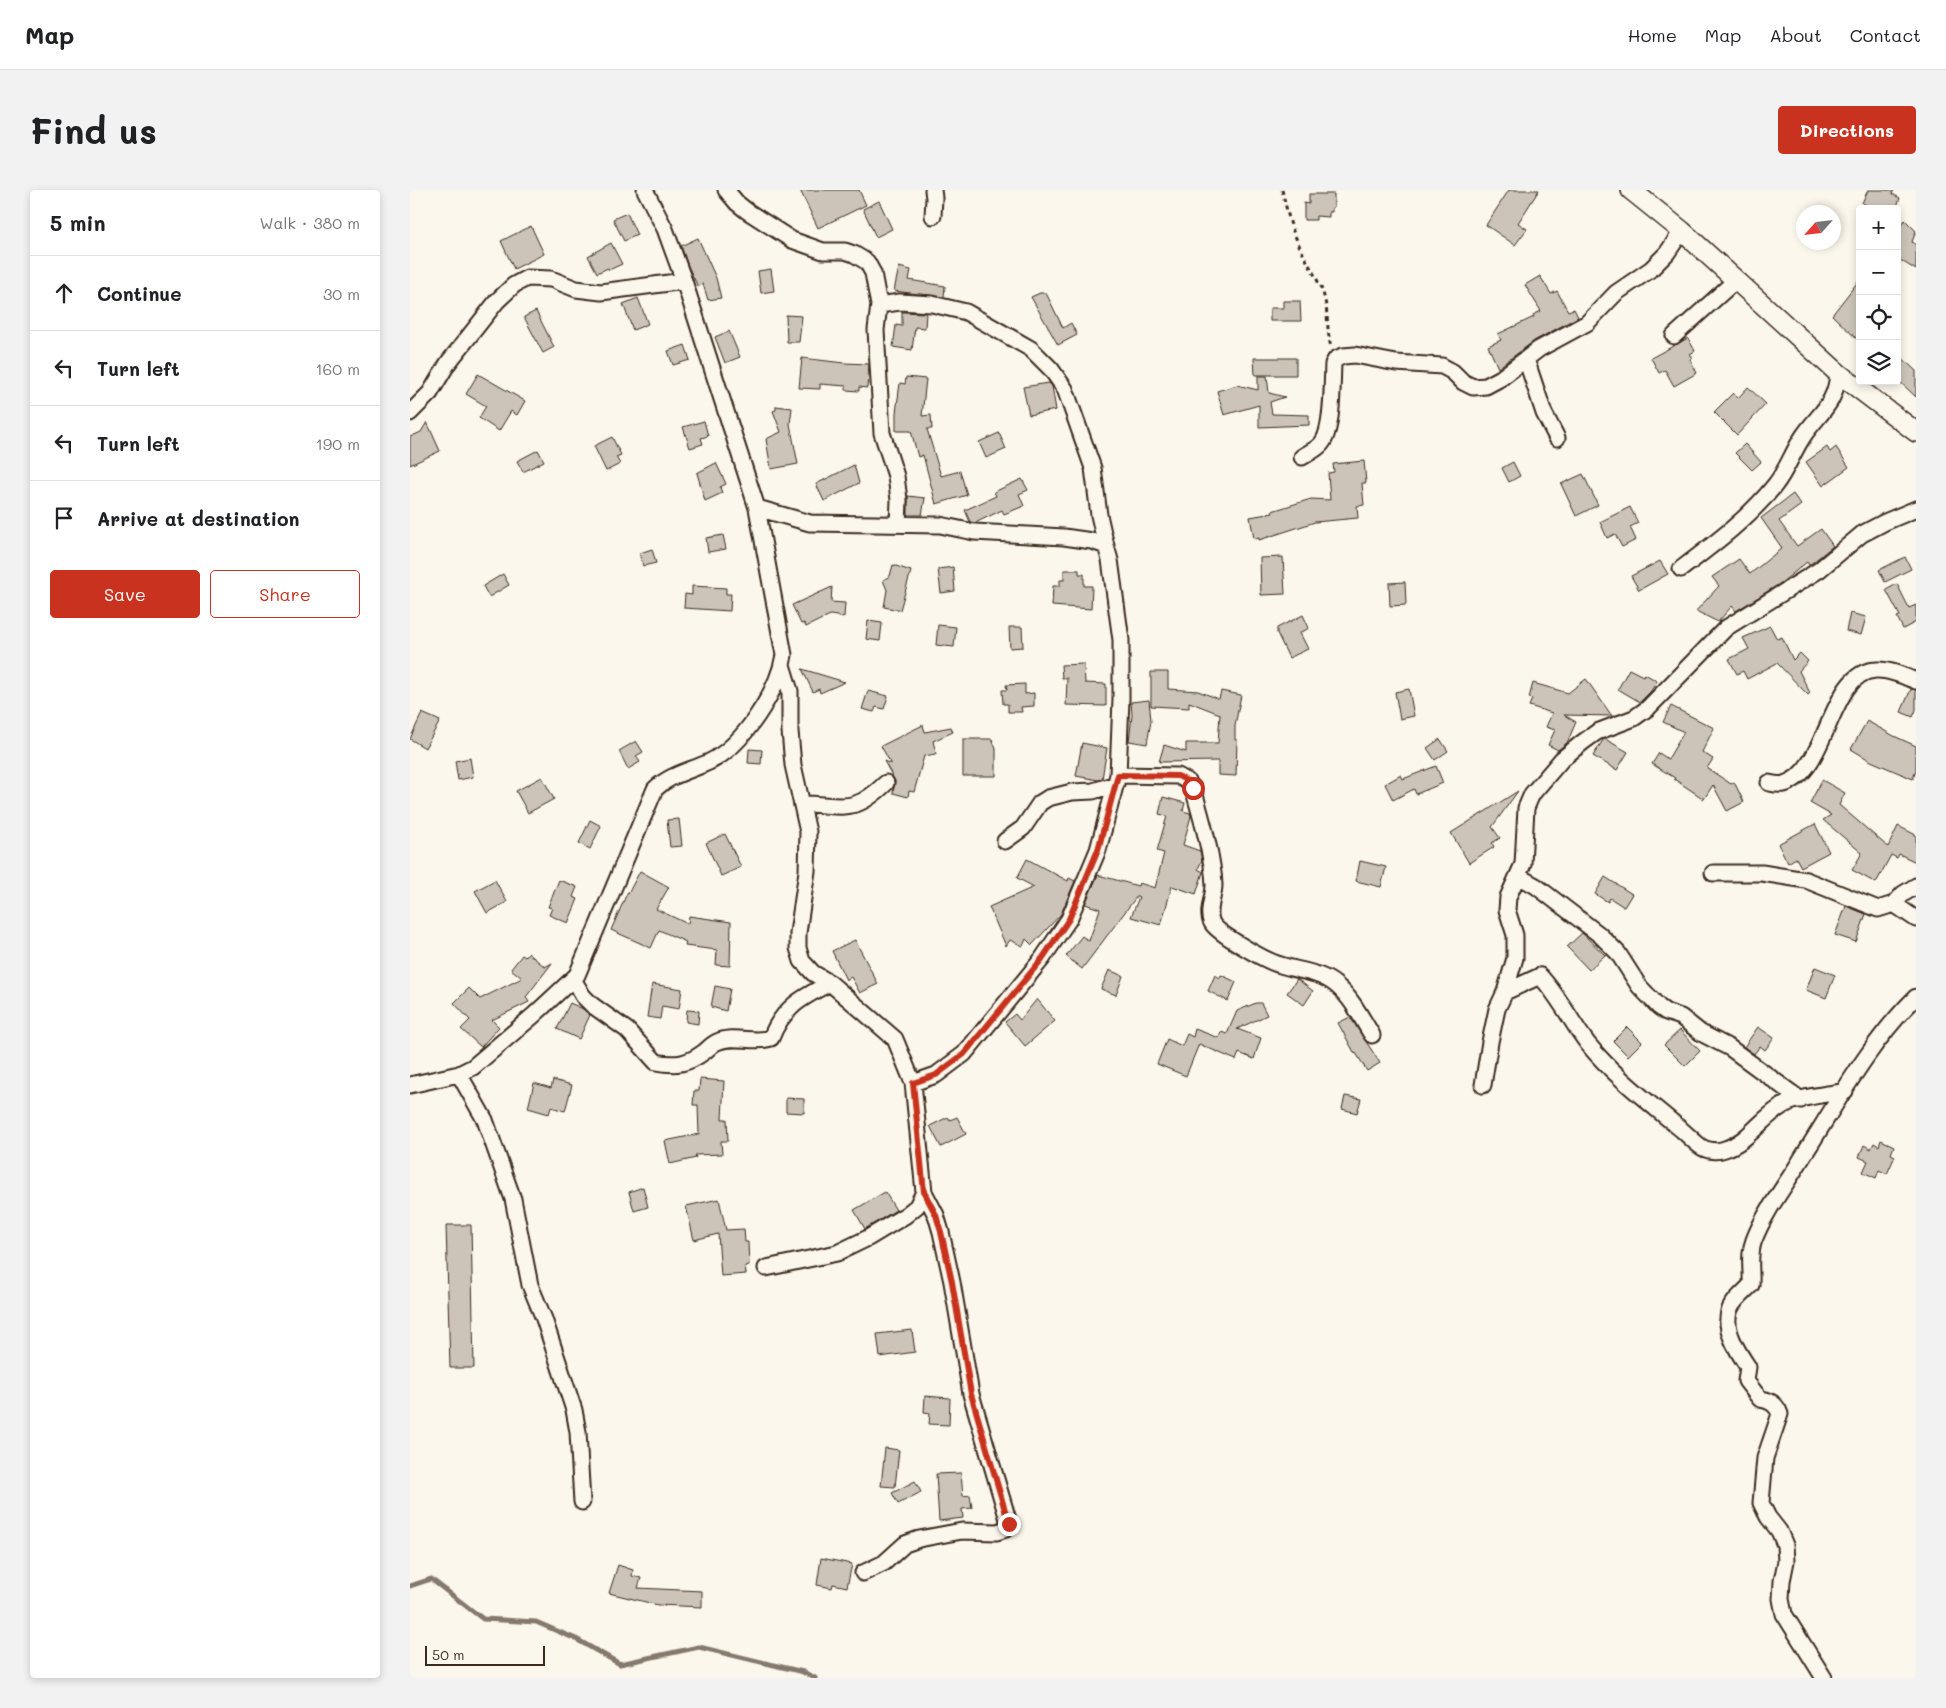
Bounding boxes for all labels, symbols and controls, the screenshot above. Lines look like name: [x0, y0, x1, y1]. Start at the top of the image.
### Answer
text: Map: [25, 19, 74, 50]
text: Home: [1628, 23, 1677, 47]
text: Map: [1705, 23, 1741, 47]
text: About: [1769, 23, 1822, 47]
text: Contact: [1850, 23, 1921, 47]
button: Directions: [1778, 106, 1916, 154]
text: Find us: [30, 107, 157, 153]
north arrow: [1796, 205, 1841, 250]
map controls: [1856, 205, 1901, 385]
button: +: [1856, 205, 1901, 250]
text: 5 min: [50, 209, 106, 236]
text: Walk · 380 m: [259, 212, 360, 233]
button: −: [1856, 250, 1901, 295]
icon: ahead: [50, 279, 78, 307]
text: Continue: [97, 281, 182, 306]
text: 30 m: [323, 283, 360, 304]
button: locate: [1856, 295, 1901, 340]
button: layers: [1856, 340, 1901, 385]
icon: left: [50, 354, 78, 382]
text: Turn left: [97, 356, 180, 381]
text: 160 m: [315, 358, 360, 379]
icon: left: [50, 429, 78, 457]
text: Turn left: [97, 431, 180, 456]
text: 190 m: [316, 433, 360, 454]
icon: arrive: [50, 504, 78, 532]
text: Arrive at destination: [97, 506, 300, 531]
button: Save: [50, 570, 200, 618]
button: Share: [210, 570, 360, 618]
route start: [1182, 777, 1205, 800]
route end: [998, 1513, 1021, 1536]
scale bar: [425, 1643, 545, 1666]
text: 50 m: [432, 1645, 464, 1664]

